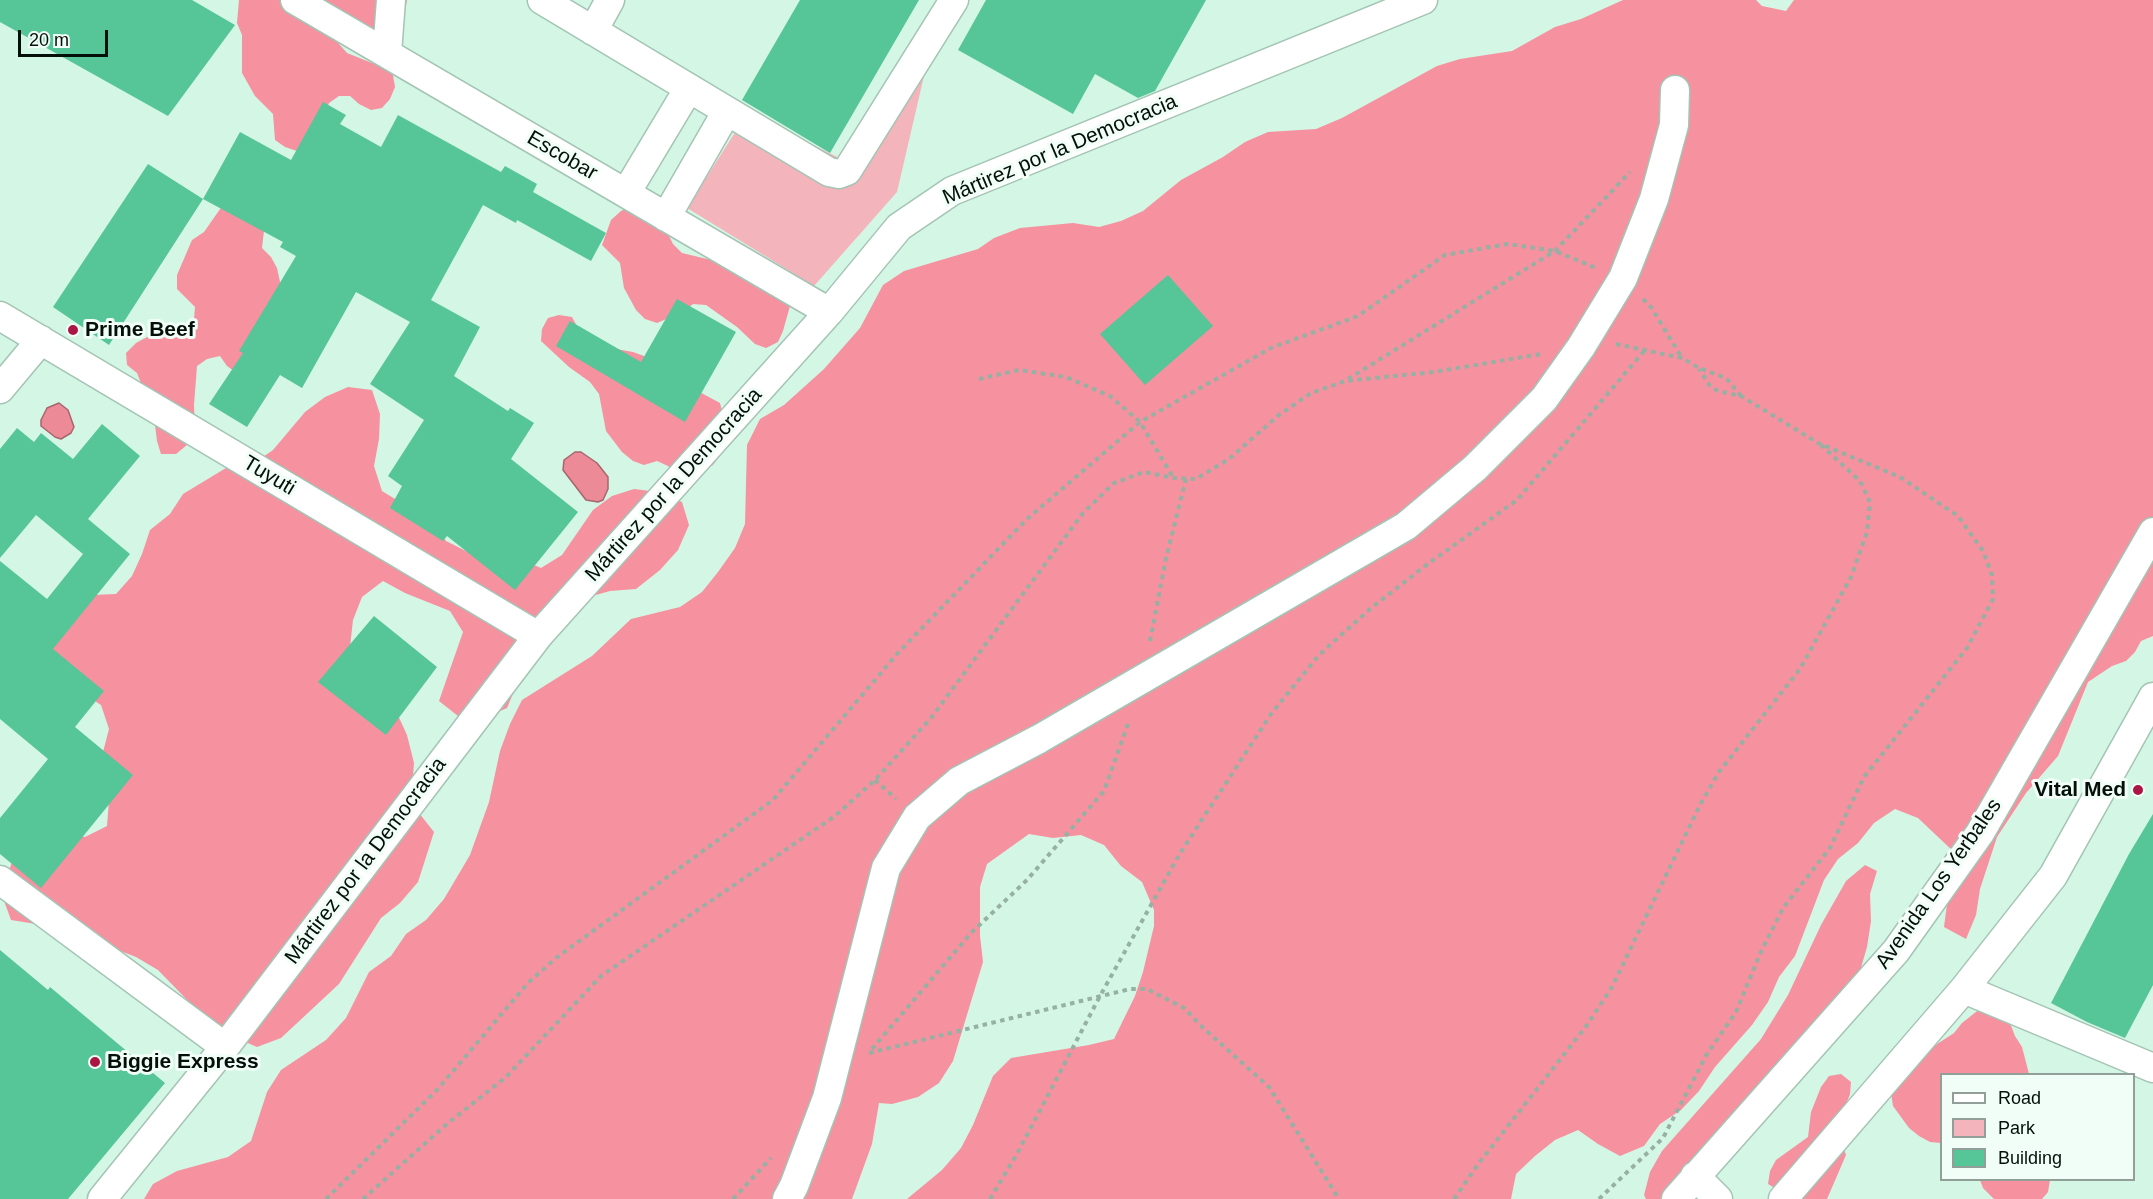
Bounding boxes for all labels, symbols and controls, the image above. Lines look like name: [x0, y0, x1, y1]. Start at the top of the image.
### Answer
scale bar: [21, 18, 111, 56]
text: 20 m: [29, 30, 69, 50]
street label: Mártirez por la Democracia: [939, 89, 1181, 211]
street label: Escobar: [522, 126, 602, 186]
place label: Prime Beef: [85, 317, 195, 343]
marker: Prime Beef: [66, 323, 80, 337]
street label: Mártirez por la Democracia: [580, 383, 768, 587]
street label: Tuyuti: [238, 451, 300, 501]
street label: Mártirez por la Democracia: [280, 753, 452, 969]
place label: Vital Med: [2034, 777, 2126, 803]
marker: Vital Med: [2131, 783, 2145, 797]
street label: Avenida Los Yerbales: [1871, 794, 2007, 974]
place label: Biggie Express: [107, 1049, 259, 1075]
marker: Biggie Express: [88, 1055, 102, 1069]
legend: [1940, 1073, 2135, 1181]
text: Road: [1998, 1088, 2041, 1108]
text: Park: [1998, 1118, 2035, 1138]
text: Building: [1998, 1148, 2062, 1168]

